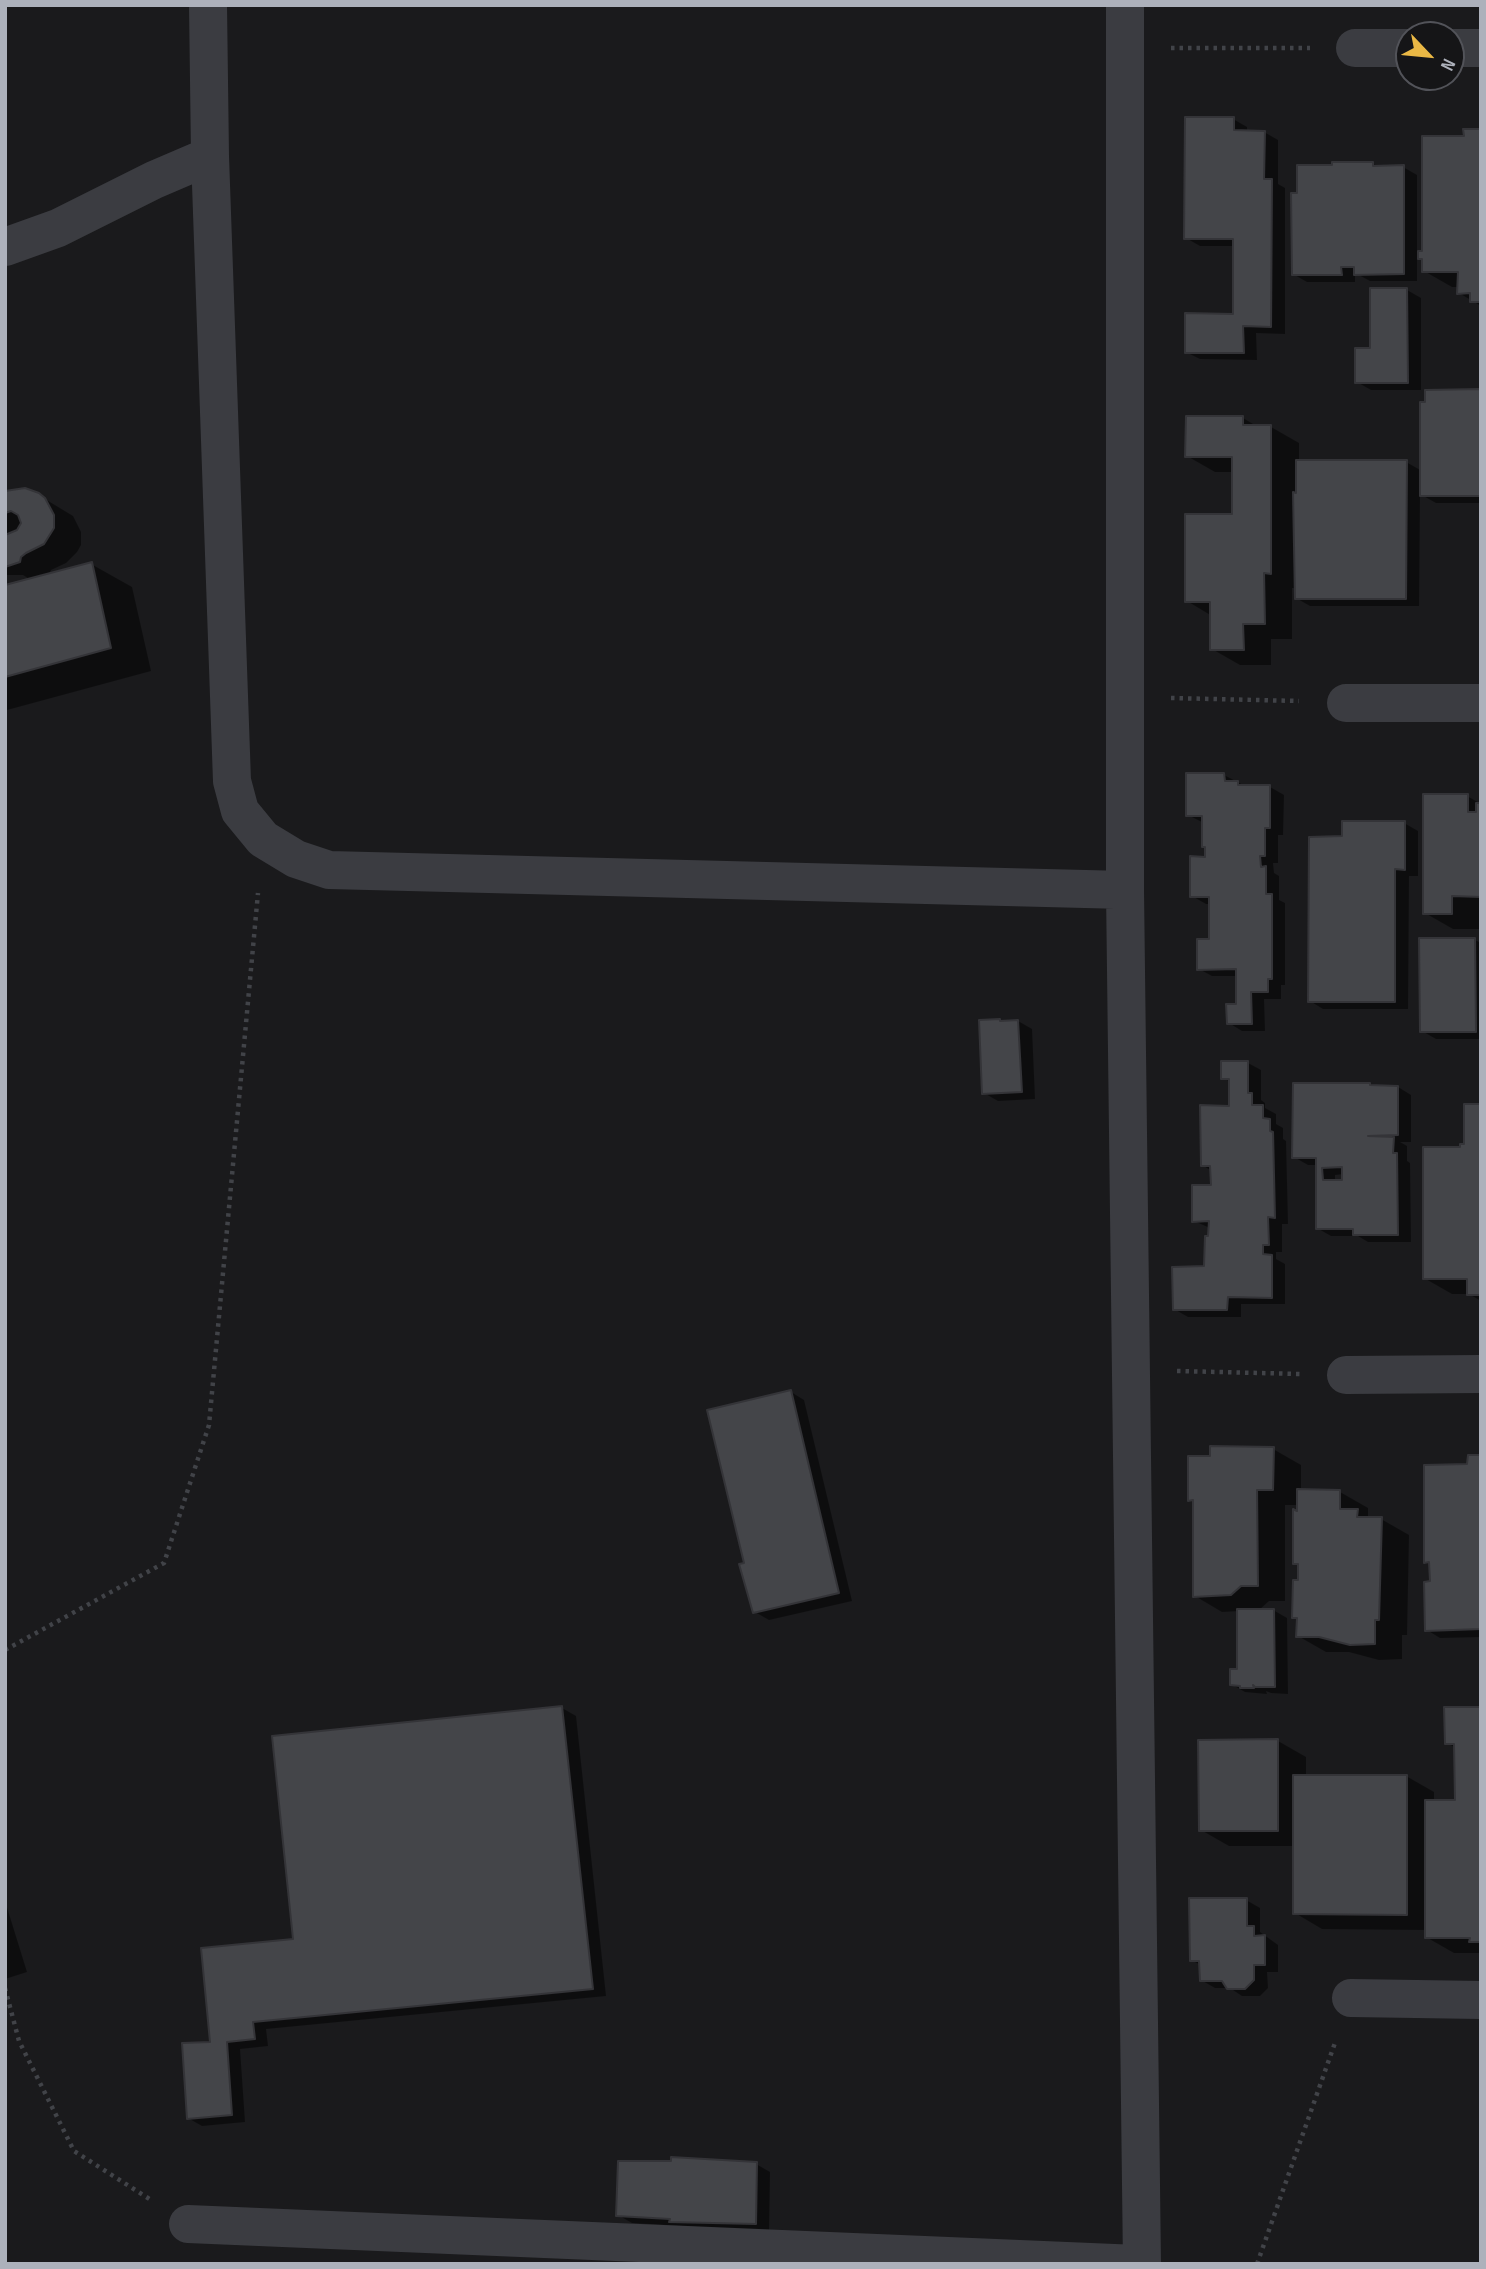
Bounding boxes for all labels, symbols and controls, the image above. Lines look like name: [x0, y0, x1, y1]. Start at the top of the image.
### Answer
north arrow: [1395, 21, 1465, 91]
text: N: [1435, 55, 1460, 74]

